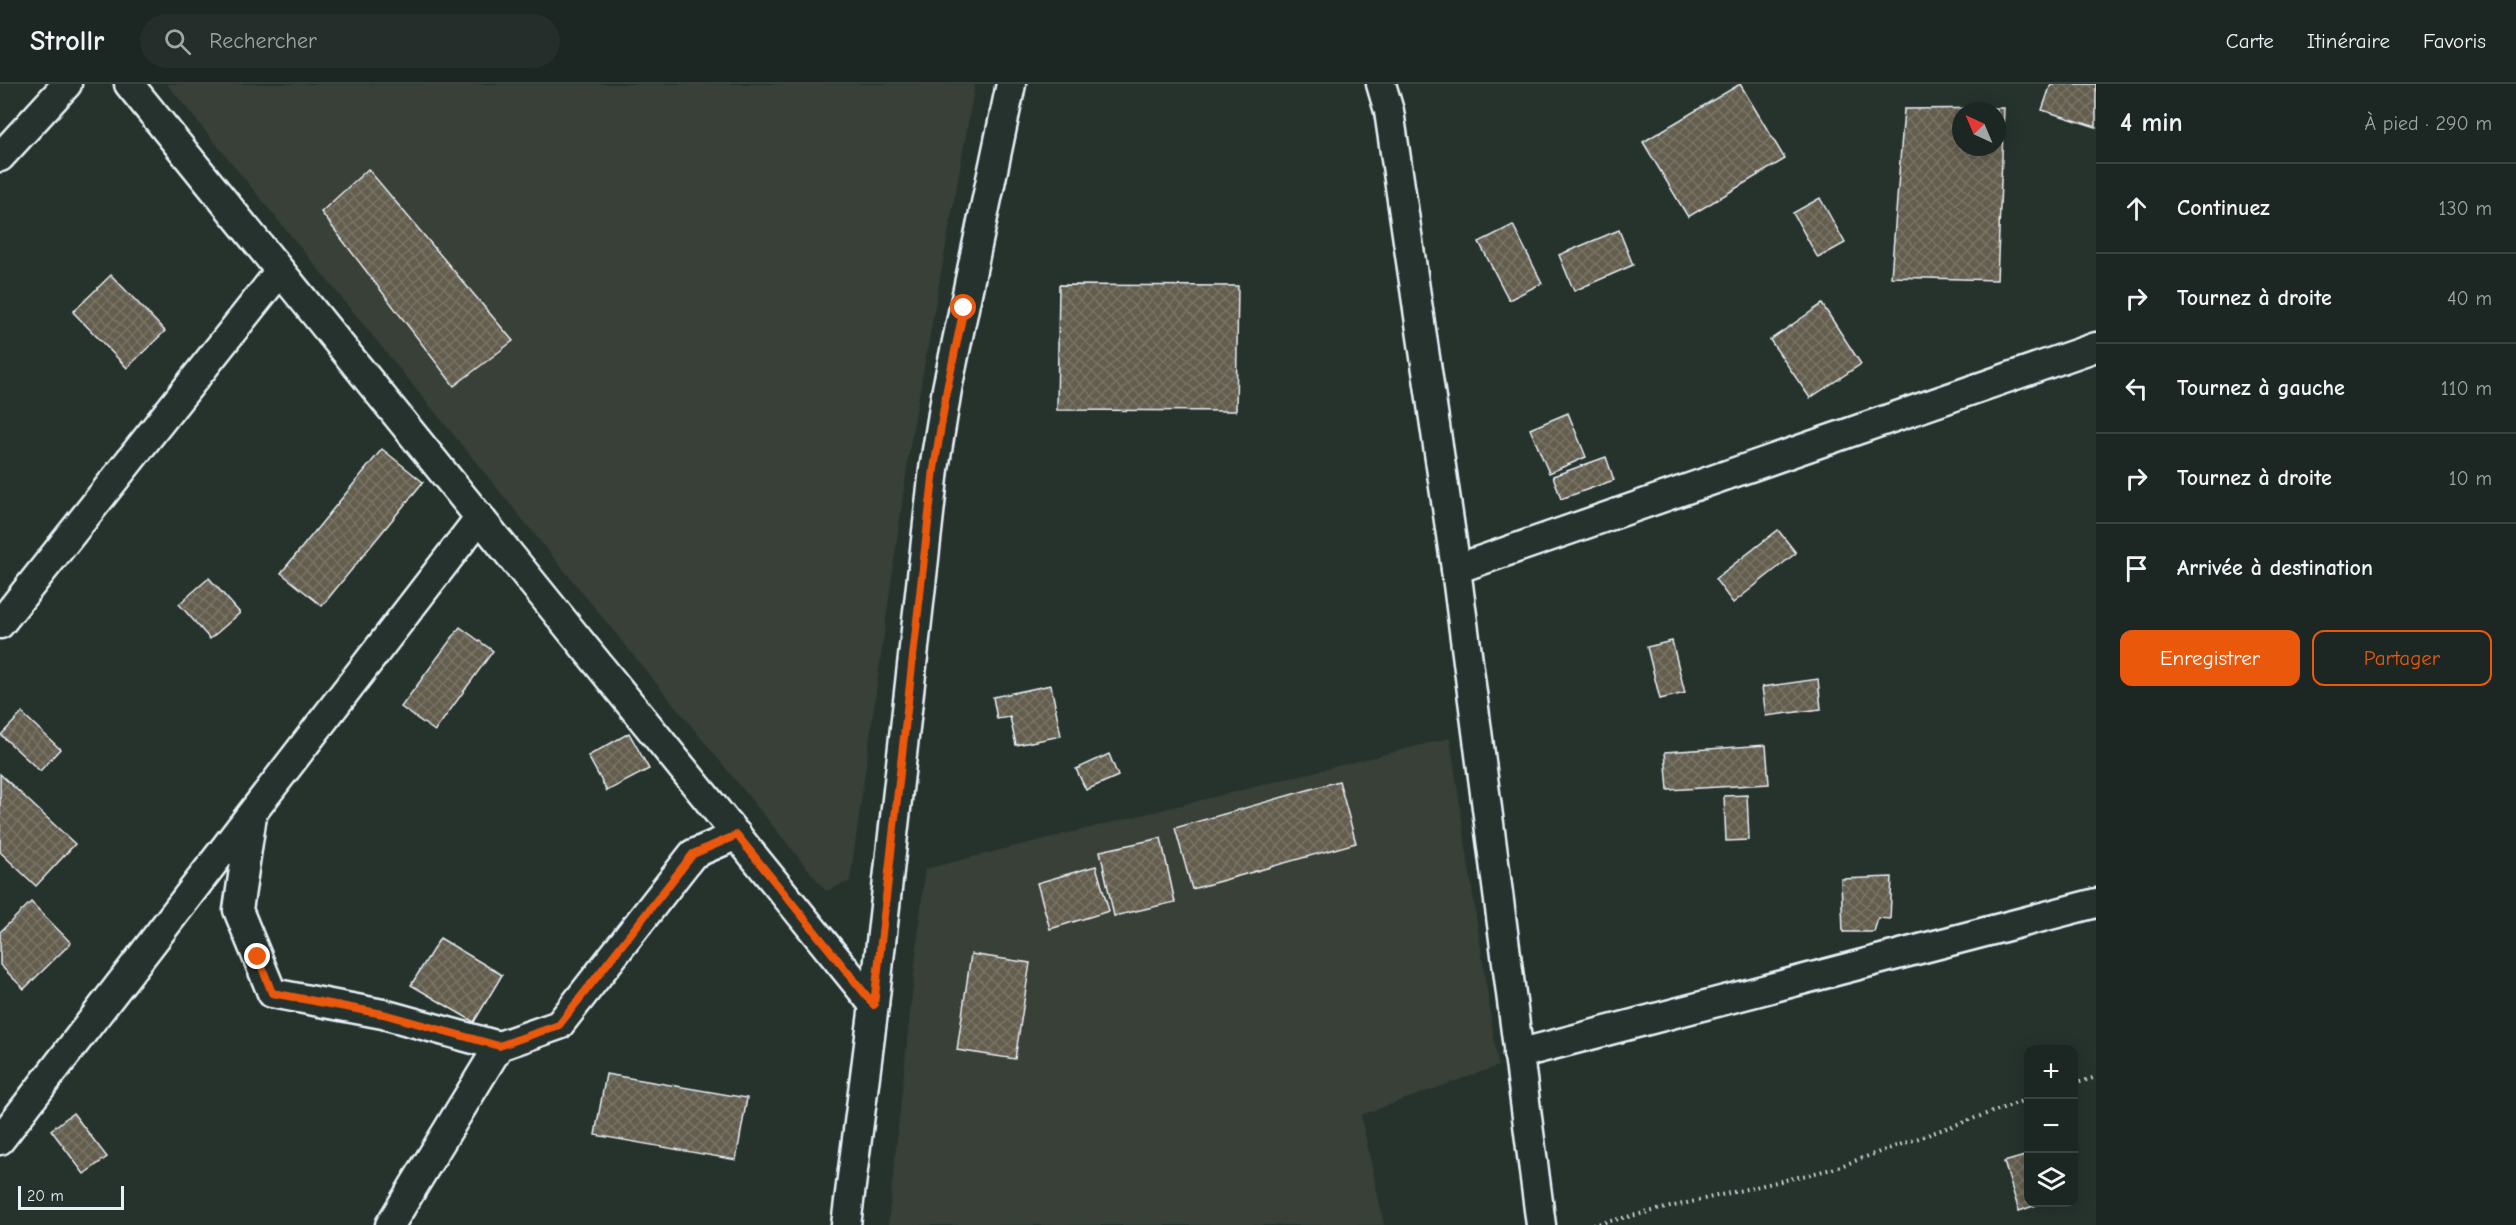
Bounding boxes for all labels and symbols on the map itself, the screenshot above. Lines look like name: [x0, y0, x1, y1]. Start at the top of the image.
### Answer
north arrow: [1952, 102, 2006, 156]
route start: [950, 294, 976, 320]
route end: [244, 943, 270, 969]
scale bar: [18, 1183, 124, 1210]

